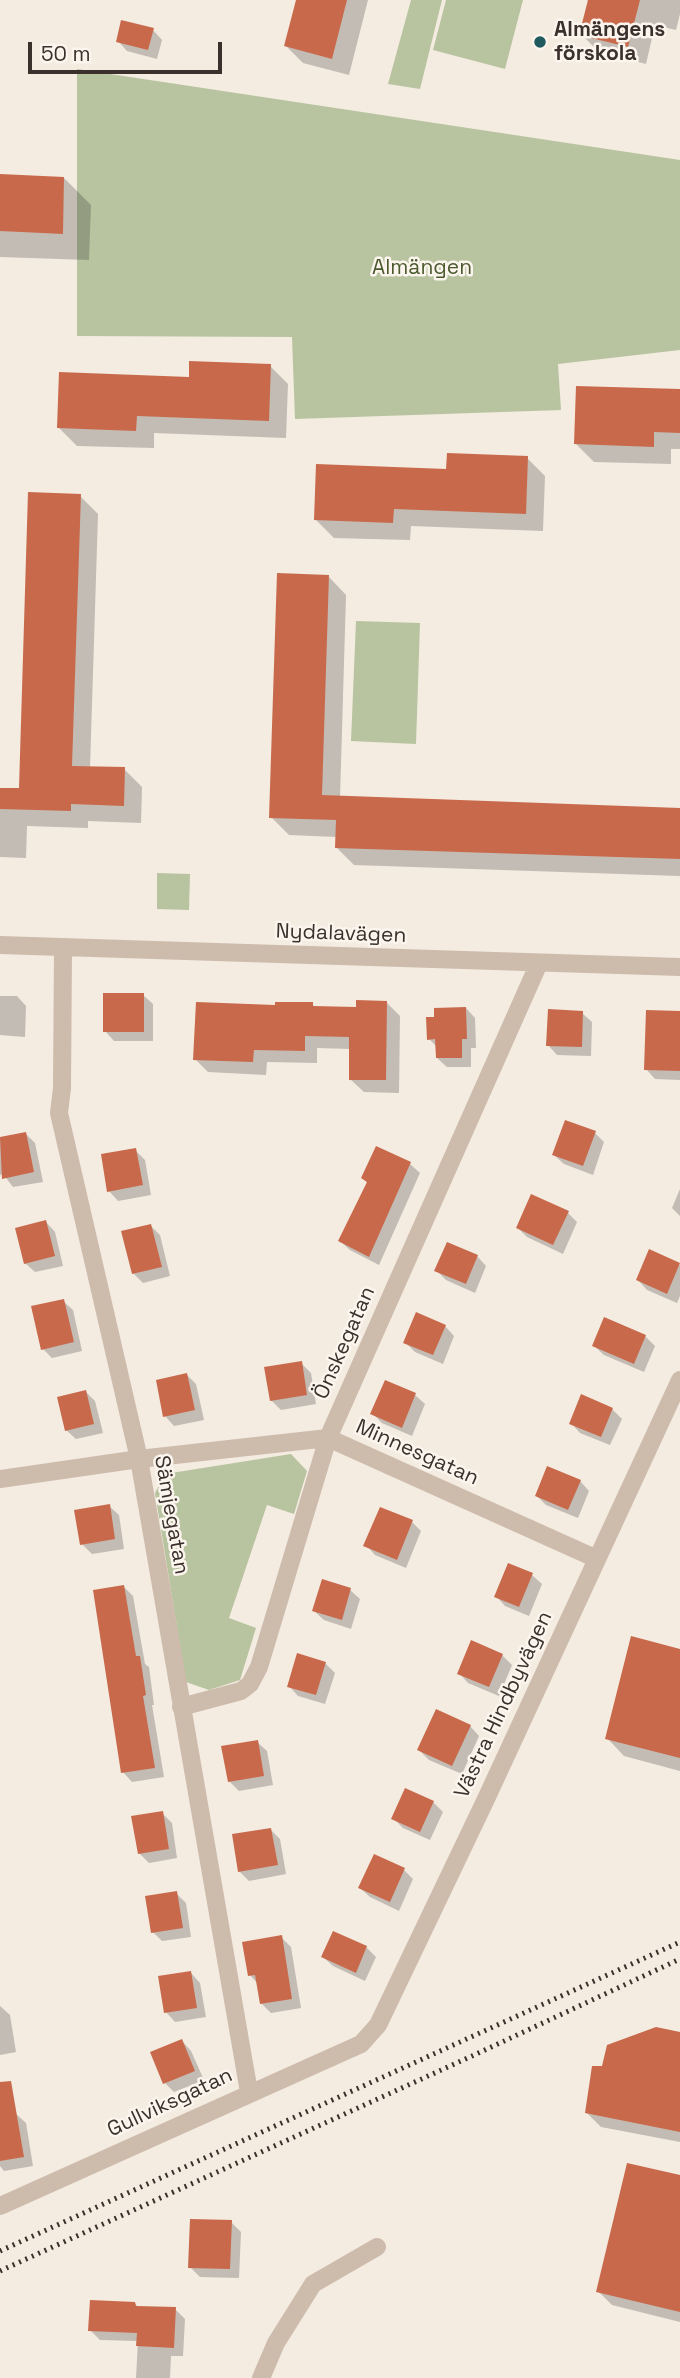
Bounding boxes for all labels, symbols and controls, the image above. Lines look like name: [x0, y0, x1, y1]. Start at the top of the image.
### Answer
place label: Almängens förskola: [554, 17, 665, 67]
scale bar: [32, 28, 226, 72]
marker: Almängens förskola: [532, 34, 548, 50]
text: 50 m: [41, 40, 91, 67]
park label: Almängen: [372, 255, 472, 281]
street label: Nydalavägen: [275, 919, 407, 949]
street label: Önskegatan: [309, 1283, 381, 1403]
street label: Minnesgatan: [352, 1415, 482, 1491]
street label: Sämjegatan: [148, 1454, 194, 1576]
street label: Västra Hindbyvägen: [450, 1608, 558, 1802]
street label: Gullviksgatan: [103, 2063, 237, 2143]

